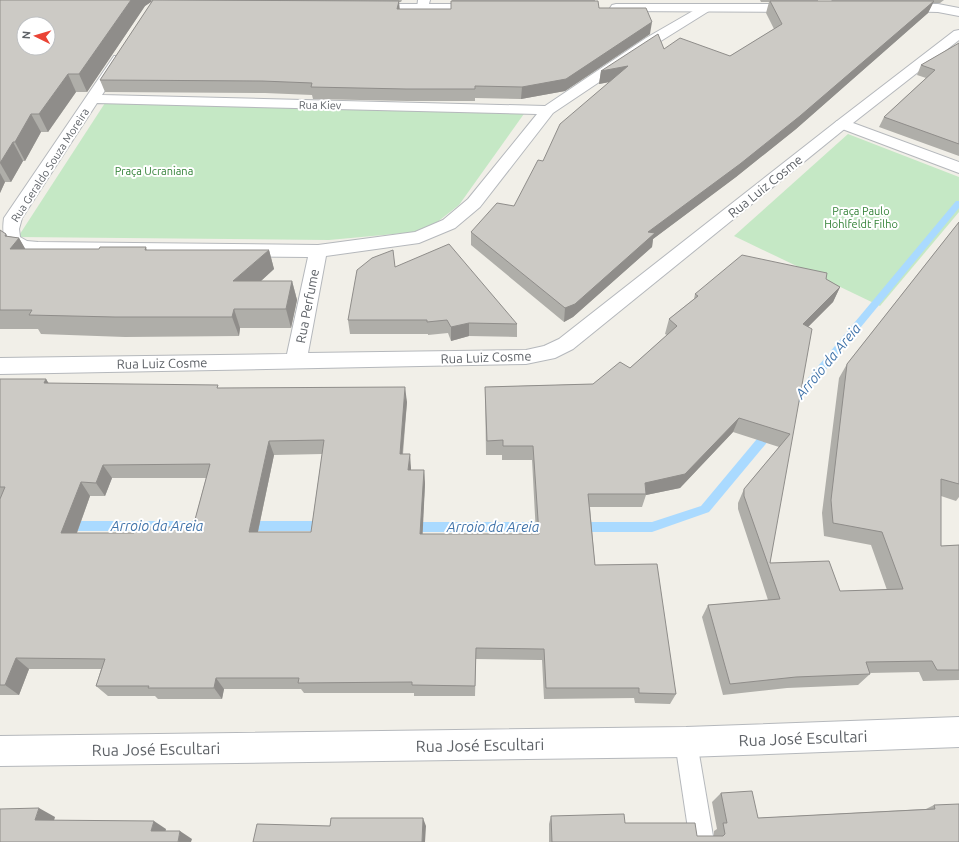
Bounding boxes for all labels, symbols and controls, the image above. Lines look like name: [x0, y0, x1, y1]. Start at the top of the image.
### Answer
north arrow: [16, 16, 56, 56]
text: N: [20, 31, 32, 40]
street label: Rua Kiev: [299, 99, 342, 111]
street label: Rua Geraldo Souza Moreira: [9, 106, 91, 224]
street label: Rua Luiz Cosme: [725, 152, 805, 220]
park label: Praça Ucraniana: [115, 165, 193, 177]
park label: Praça Paulo Hohlfeldt Filho: [824, 205, 898, 230]
street label: Rua Perfume: [293, 268, 321, 344]
water label: Arroio da Areia: [791, 320, 864, 402]
street label: Rua Luiz Cosme: [440, 348, 532, 366]
street label: Rua Luiz Cosme: [116, 355, 208, 371]
water label: Arroio da Areia: [110, 518, 204, 534]
water label: Arroio da Areia: [446, 519, 540, 535]
street label: Rua José Escultari: [738, 727, 868, 749]
street label: Rua José Escultari: [415, 735, 545, 755]
street label: Rua José Escultari: [91, 739, 221, 759]

